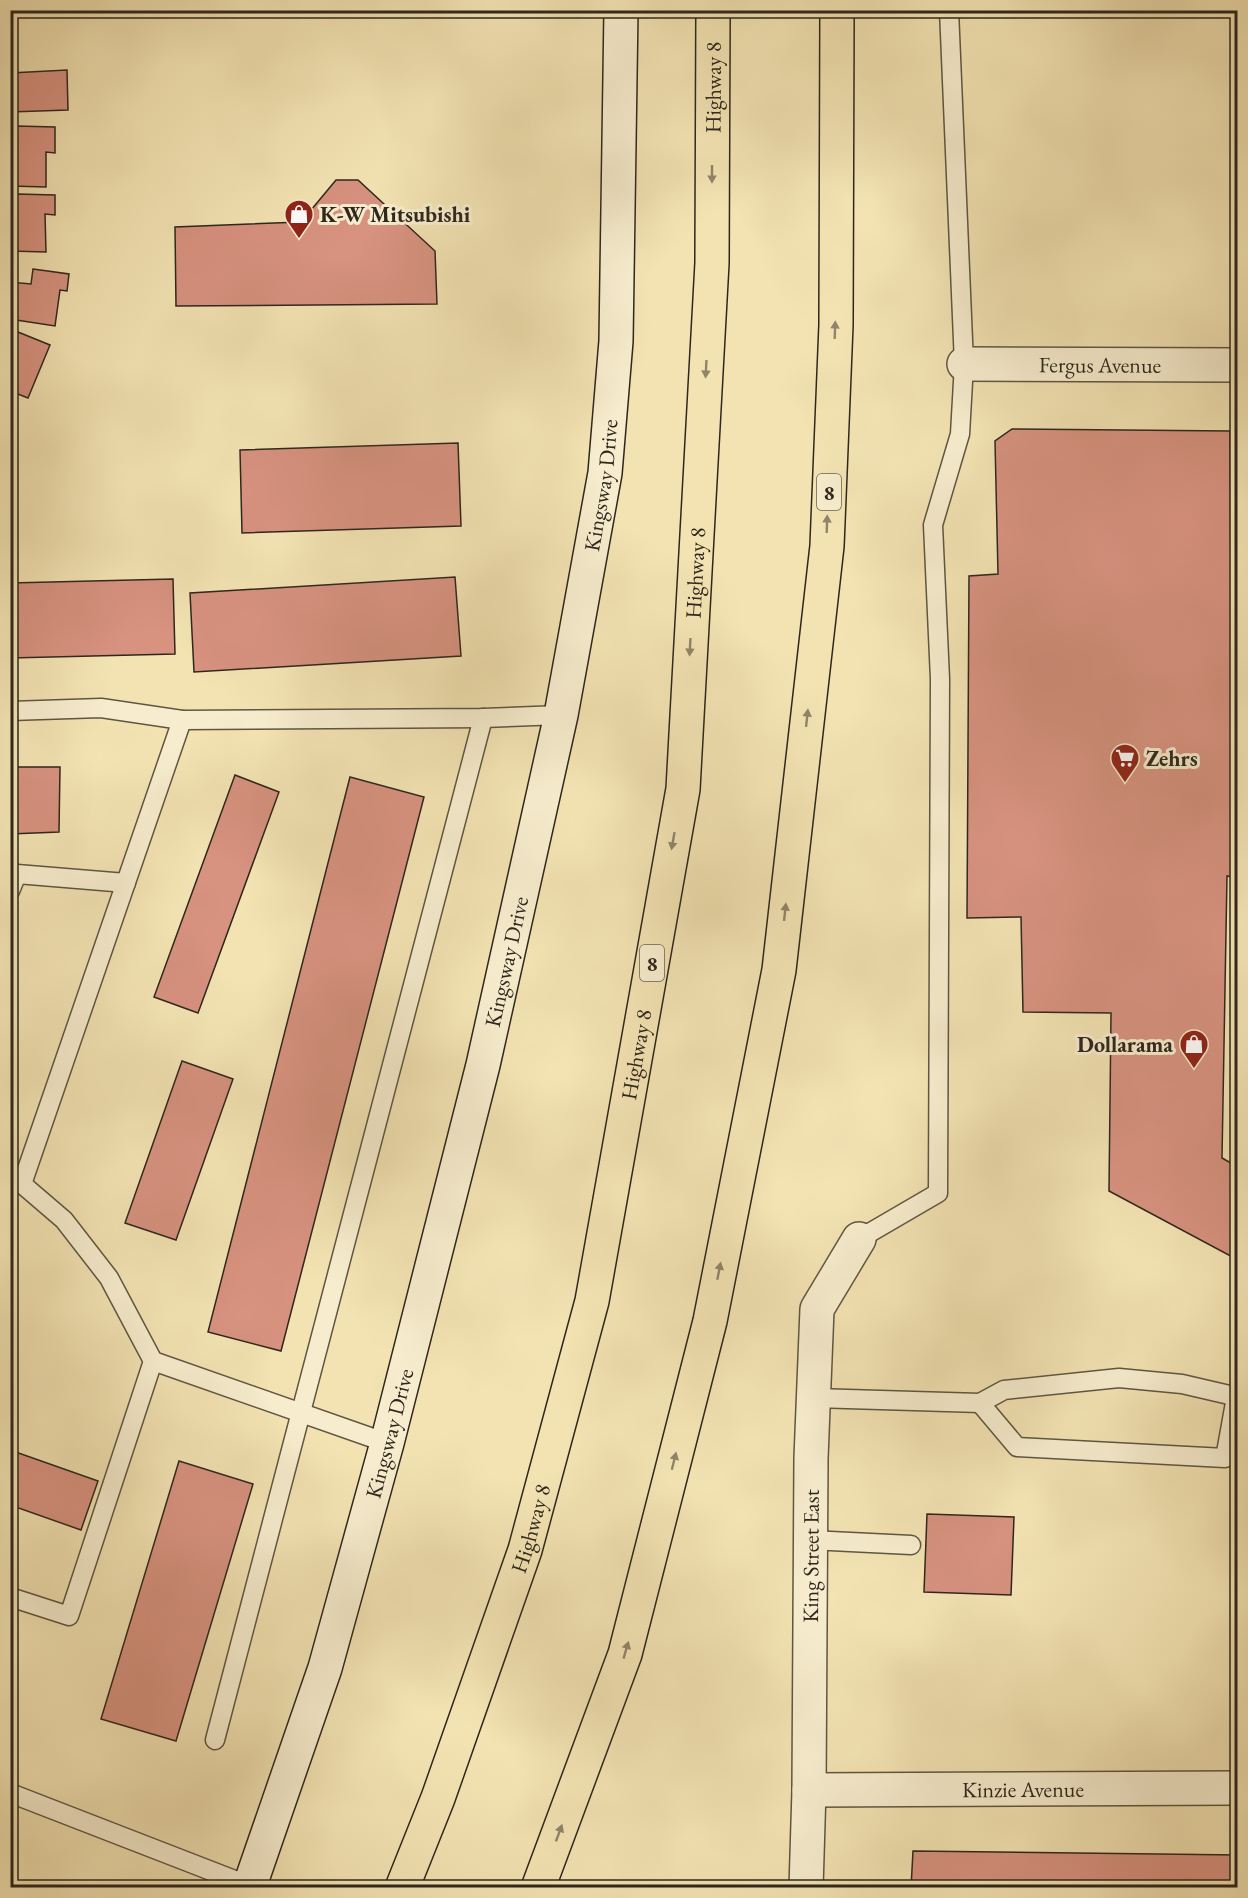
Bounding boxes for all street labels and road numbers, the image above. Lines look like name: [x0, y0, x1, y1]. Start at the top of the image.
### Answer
street label: Highway 8: [698, 42, 727, 133]
street label: Fergus Avenue: [1039, 350, 1162, 379]
street label: Kingsway Drive: [577, 418, 624, 554]
road number: 8: [817, 474, 841, 510]
street label: Highway 8: [678, 526, 712, 619]
street label: Kingsway Drive: [477, 893, 535, 1030]
road number: 8: [640, 945, 664, 981]
street label: Highway 8: [614, 1007, 658, 1102]
street label: Kingsway Drive: [358, 1365, 420, 1501]
street label: Highway 8: [504, 1481, 557, 1577]
street label: King Street East: [796, 1489, 825, 1623]
street label: Kinzie Avenue: [962, 1774, 1084, 1804]

